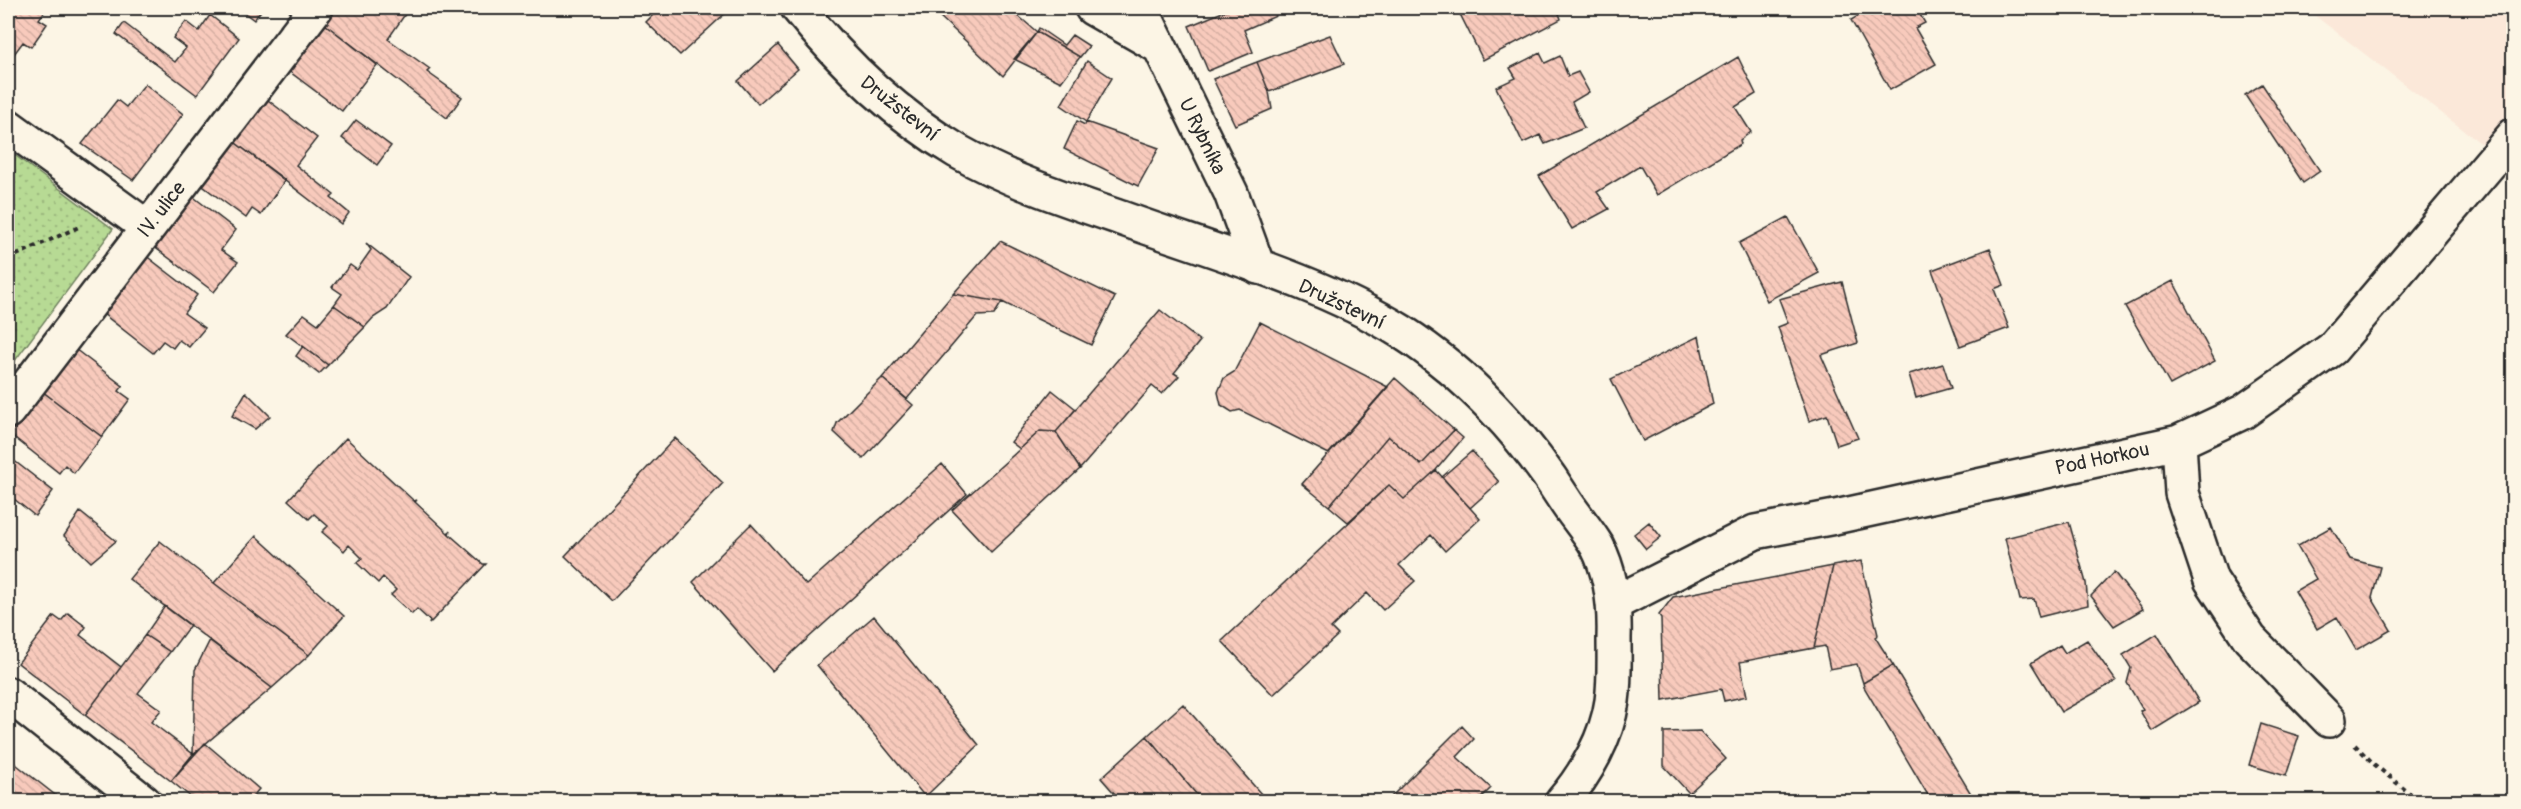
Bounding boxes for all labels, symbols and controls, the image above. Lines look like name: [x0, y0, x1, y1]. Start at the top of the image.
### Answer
street label: Družstevní: [855, 70, 944, 147]
street label: U Rybníka: [1173, 94, 1232, 179]
street label: IV. ulice: [132, 176, 191, 242]
street label: Družstevní: [1294, 273, 1389, 335]
street label: Pod Horkou: [2053, 436, 2151, 481]

